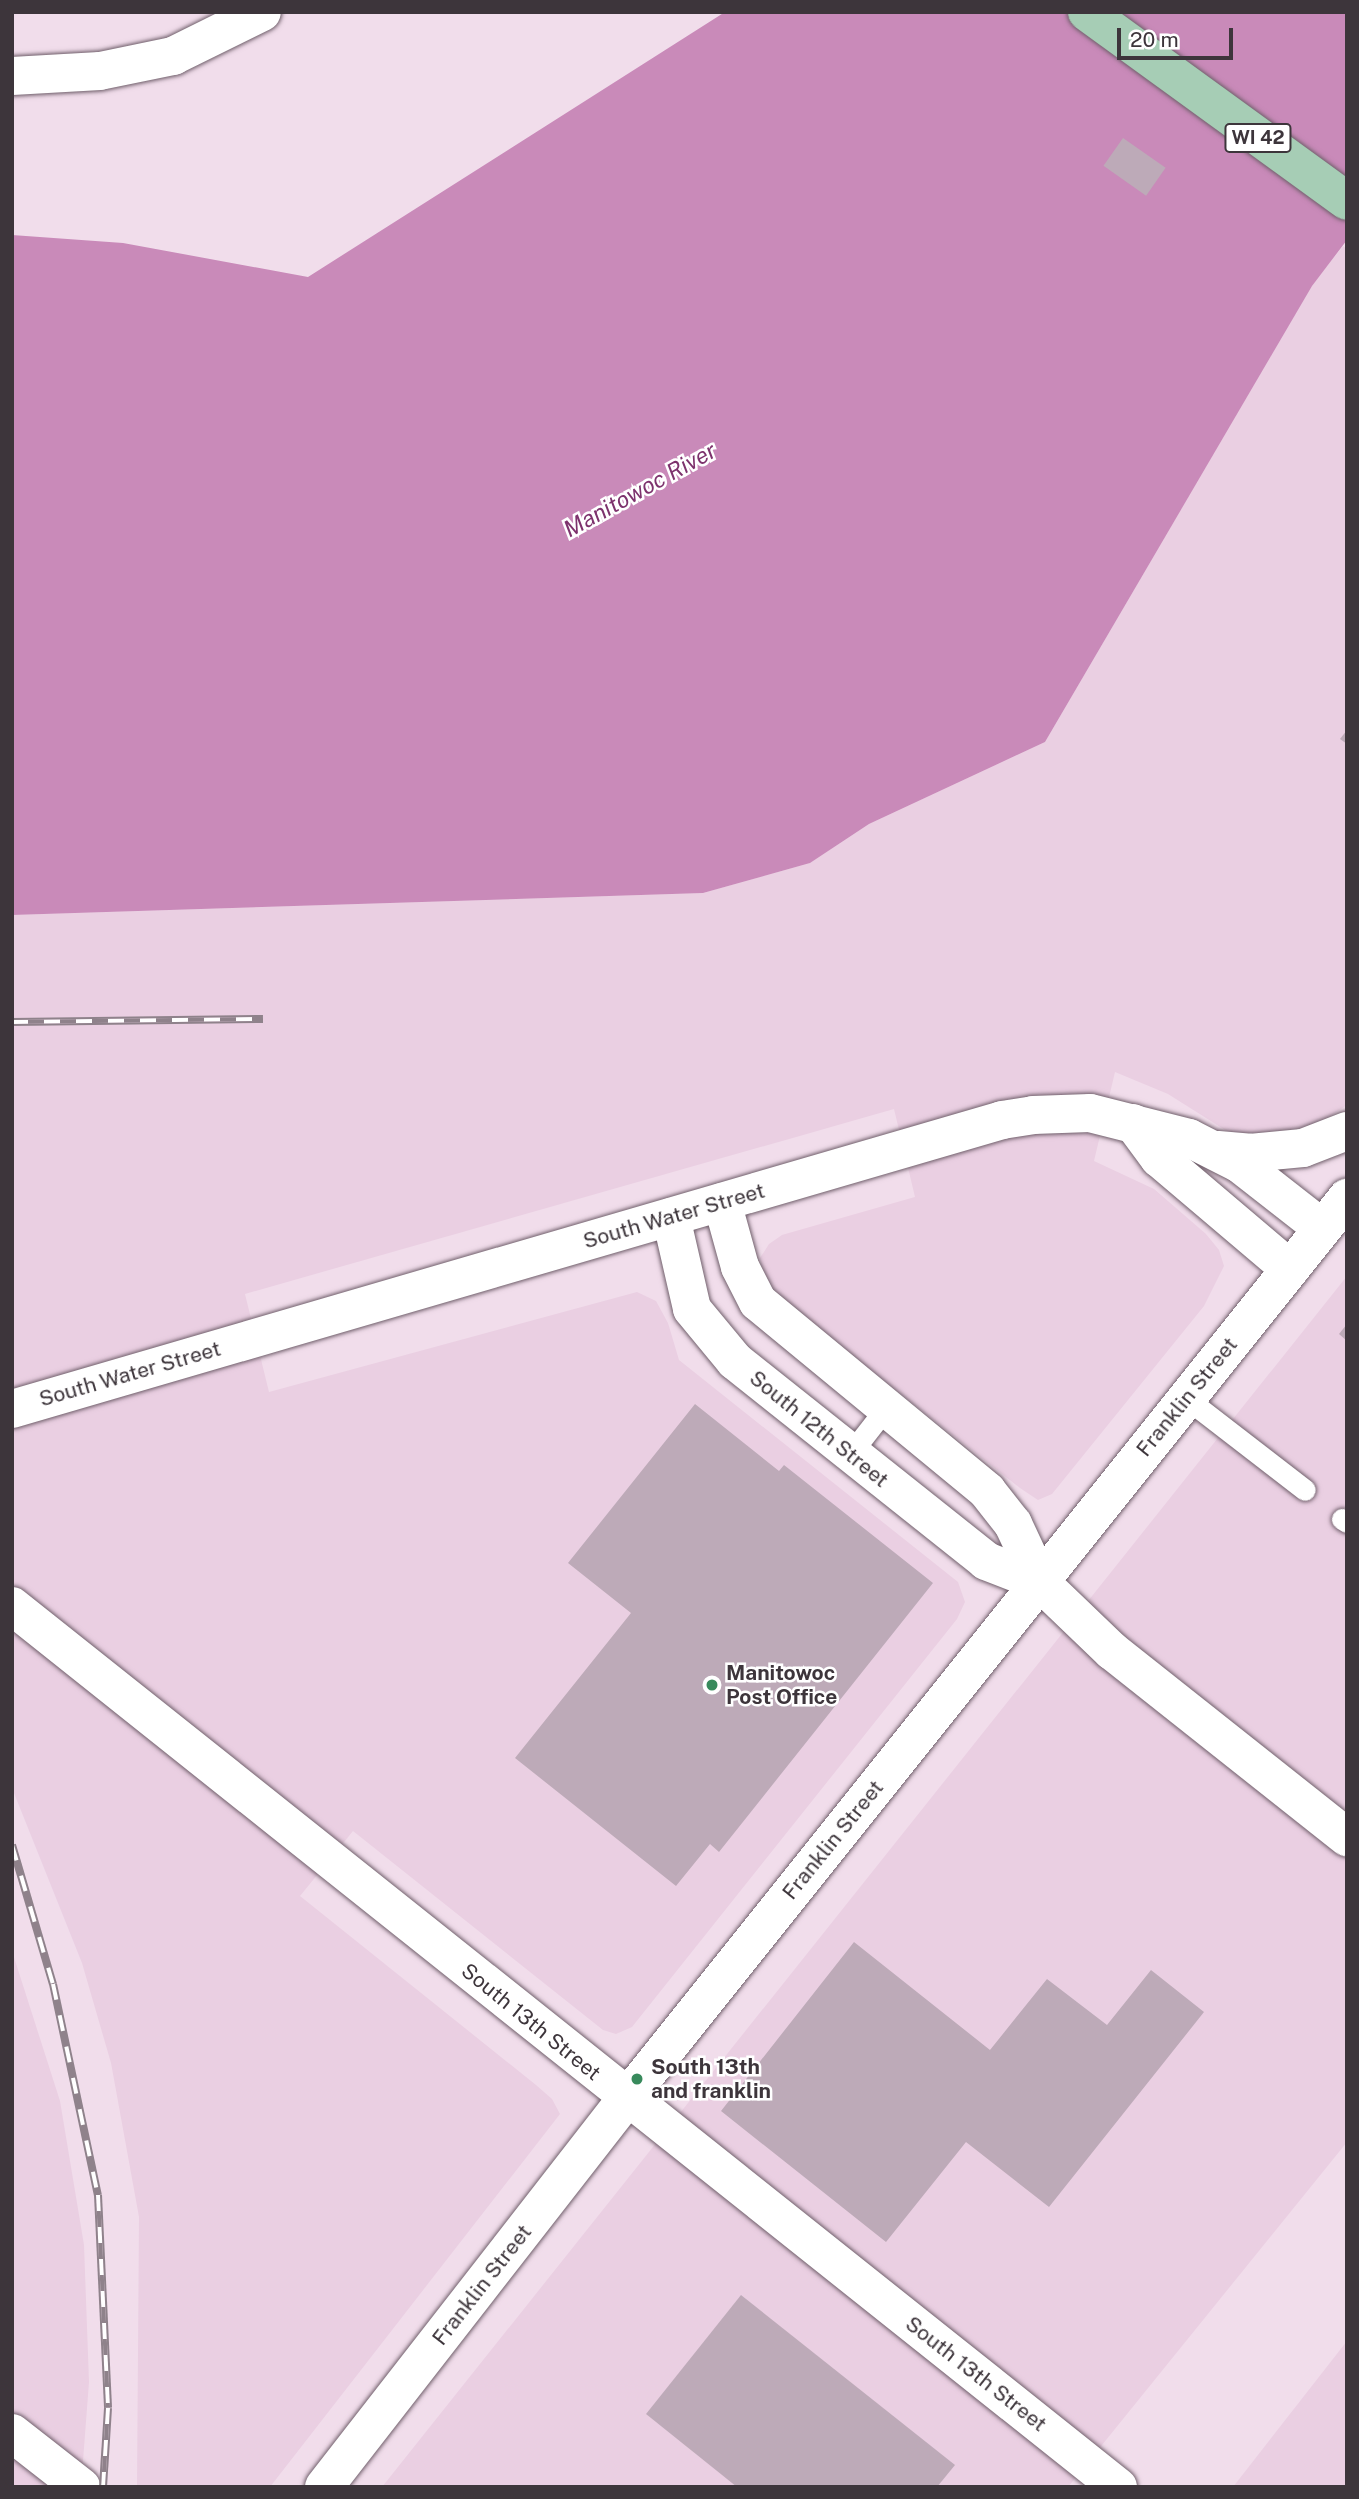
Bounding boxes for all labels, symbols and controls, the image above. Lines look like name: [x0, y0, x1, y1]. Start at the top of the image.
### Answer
scale bar: [1121, 14, 1236, 58]
text: 20 m: [1130, 27, 1179, 52]
road number: WI 42: [1223, 122, 1293, 154]
water label: Manitowoc River: [559, 437, 721, 543]
street label: South Water Street: [580, 1178, 768, 1254]
street label: Franklin Street: [1131, 1332, 1243, 1462]
street label: South Water Street: [36, 1336, 224, 1412]
street label: South 12th Street: [745, 1365, 893, 1493]
place label: Manitowoc Post Office: [726, 1660, 837, 1710]
marker: Manitowoc Post Office: [704, 1677, 720, 1693]
street label: Franklin Street: [777, 1775, 889, 1905]
street label: South 13th Street: [456, 1958, 606, 2086]
place label: South 13th and franklin: [651, 2054, 771, 2104]
marker: South 13th and franklin: [629, 2071, 645, 2087]
street label: Franklin Street: [427, 2220, 537, 2350]
street label: South 13th Street: [900, 2311, 1052, 2437]

